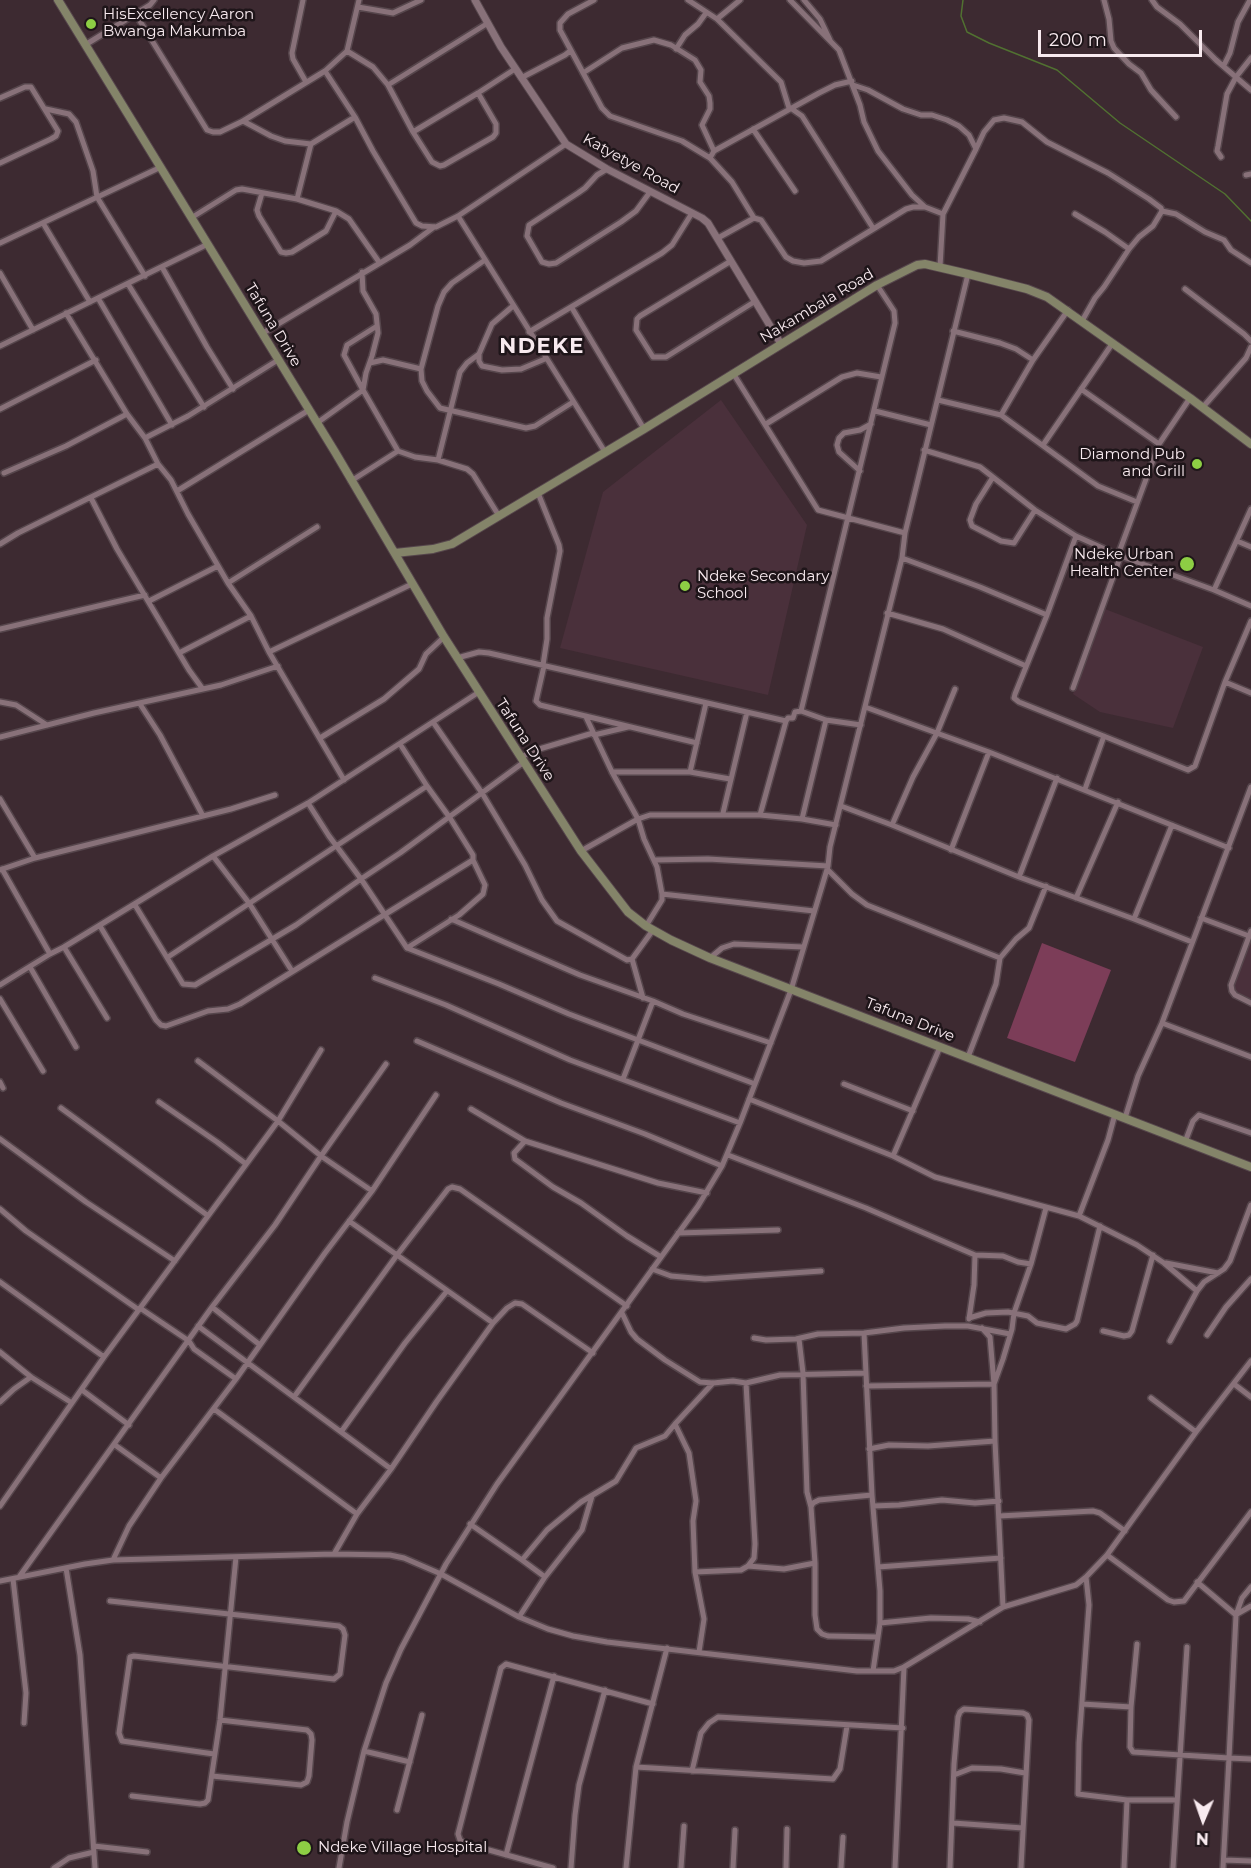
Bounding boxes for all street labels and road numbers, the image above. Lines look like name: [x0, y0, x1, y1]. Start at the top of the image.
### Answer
street label: Katyetye Road: [580, 130, 682, 198]
street label: Nakambala Road: [757, 265, 877, 347]
street label: Tafuna Drive: [241, 280, 305, 370]
street label: Tafuna Drive: [492, 696, 558, 784]
street label: Tafuna Drive: [863, 994, 957, 1046]

